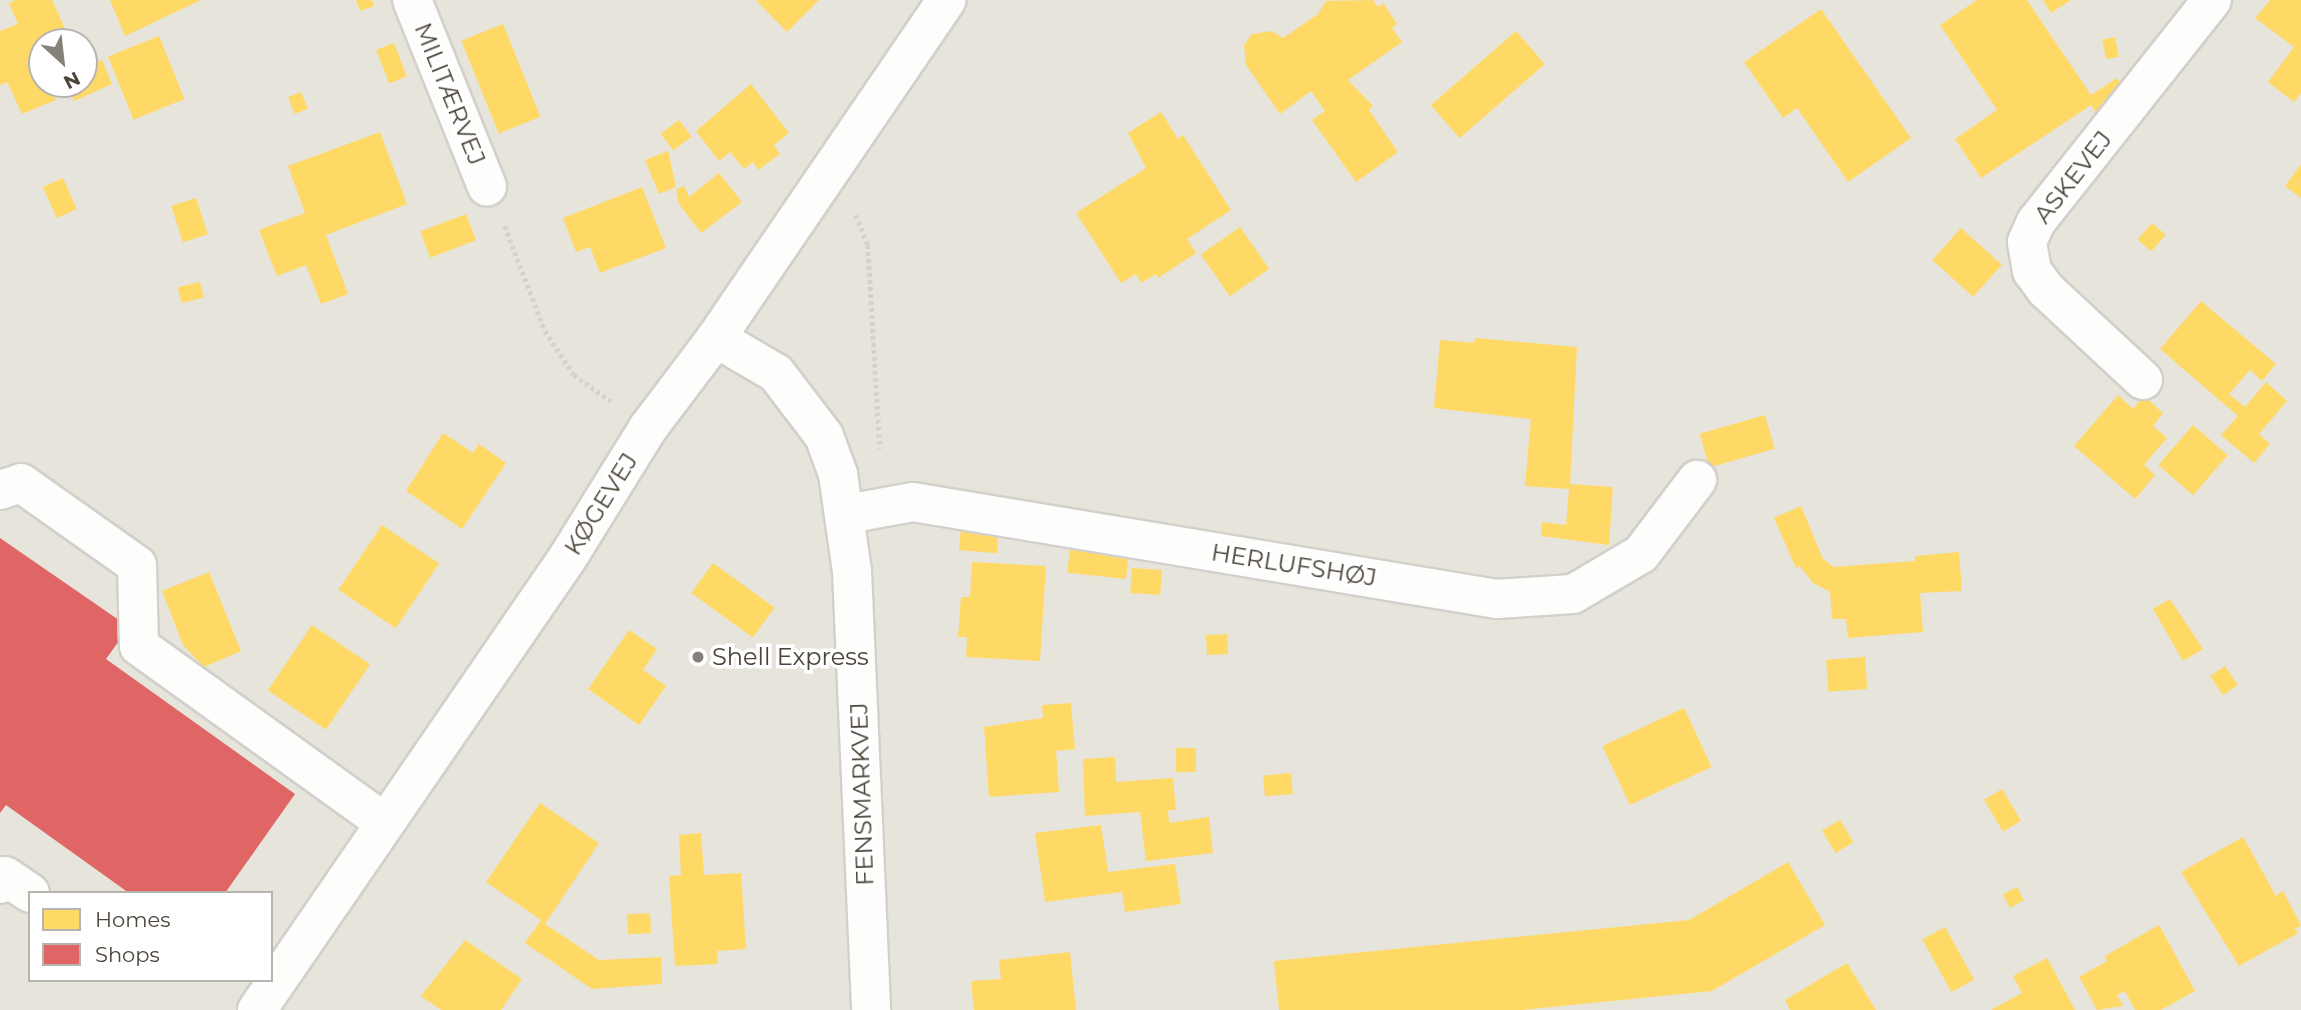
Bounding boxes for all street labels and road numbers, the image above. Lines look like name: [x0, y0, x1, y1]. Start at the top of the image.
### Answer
street label: MILITÆRVEJ: [408, 19, 492, 169]
street label: ASKEVEJ: [2028, 125, 2118, 229]
street label: KØGEVEJ: [558, 448, 644, 560]
street label: HERLUFSHØJ: [1209, 538, 1379, 592]
street label: FENSMARKVEJ: [844, 702, 880, 886]

